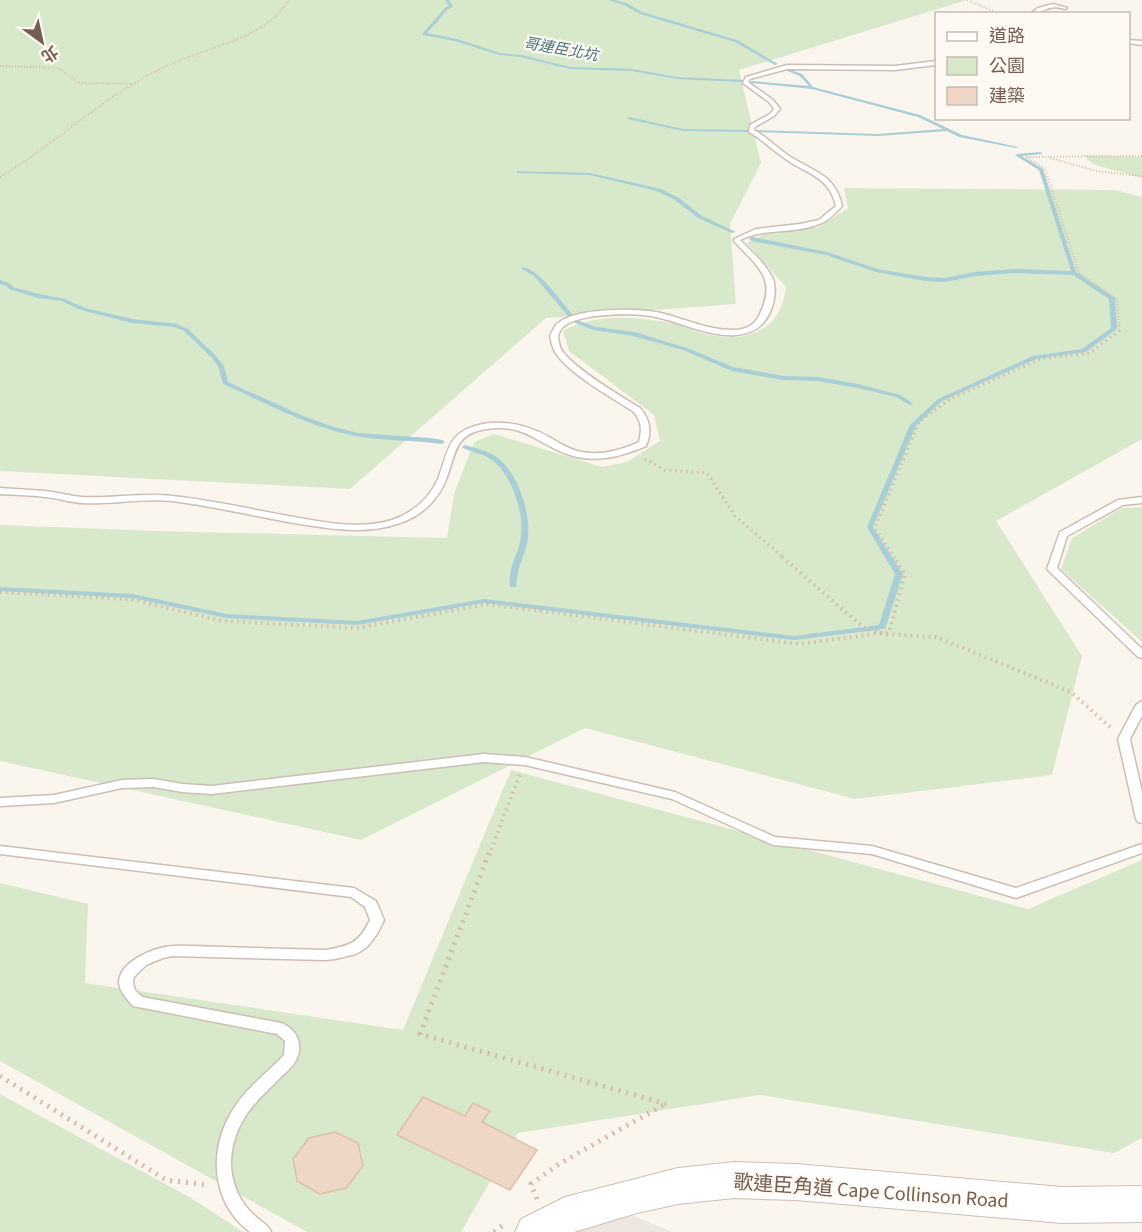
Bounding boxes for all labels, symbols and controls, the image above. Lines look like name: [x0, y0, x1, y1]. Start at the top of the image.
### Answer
north arrow: [12, 12, 72, 72]
legend: [935, 12, 1130, 120]
text: 道路: [989, 24, 1025, 49]
water label: 哥連臣北坑: [522, 33, 602, 67]
text: 北: [37, 40, 62, 67]
text: 公園: [989, 54, 1025, 79]
text: 建築: [989, 84, 1025, 109]
street label: 歌連臣角道 Cape Collinson Road: [732, 1168, 1010, 1216]

